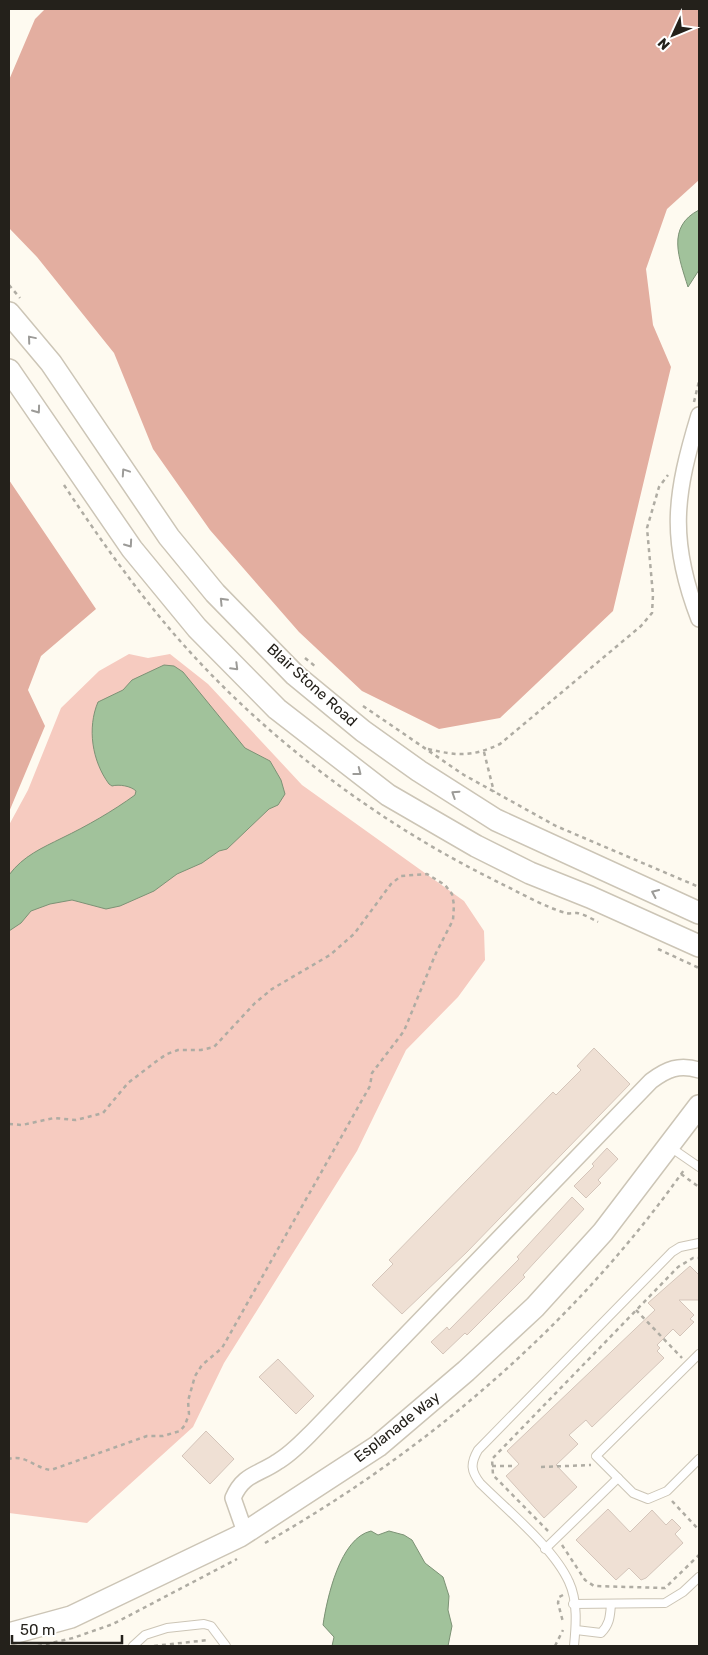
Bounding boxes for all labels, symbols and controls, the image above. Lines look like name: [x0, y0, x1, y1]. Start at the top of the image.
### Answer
north arrow: [648, 10, 698, 60]
text: N: [654, 34, 674, 53]
one-way arrow: [28, 336, 37, 345]
one-way arrow: [31, 404, 40, 414]
one-way arrow: [121, 468, 131, 477]
one-way arrow: [123, 538, 132, 548]
one-way arrow: [220, 598, 229, 607]
street label: Blair Stone Road: [263, 640, 361, 730]
one-way arrow: [229, 661, 238, 670]
one-way arrow: [352, 766, 362, 775]
one-way arrow: [451, 791, 460, 800]
one-way arrow: [651, 888, 660, 899]
street label: Esplanade Way: [351, 1388, 443, 1466]
scale bar: [12, 1612, 122, 1644]
text: 50 m: [20, 1621, 55, 1639]

